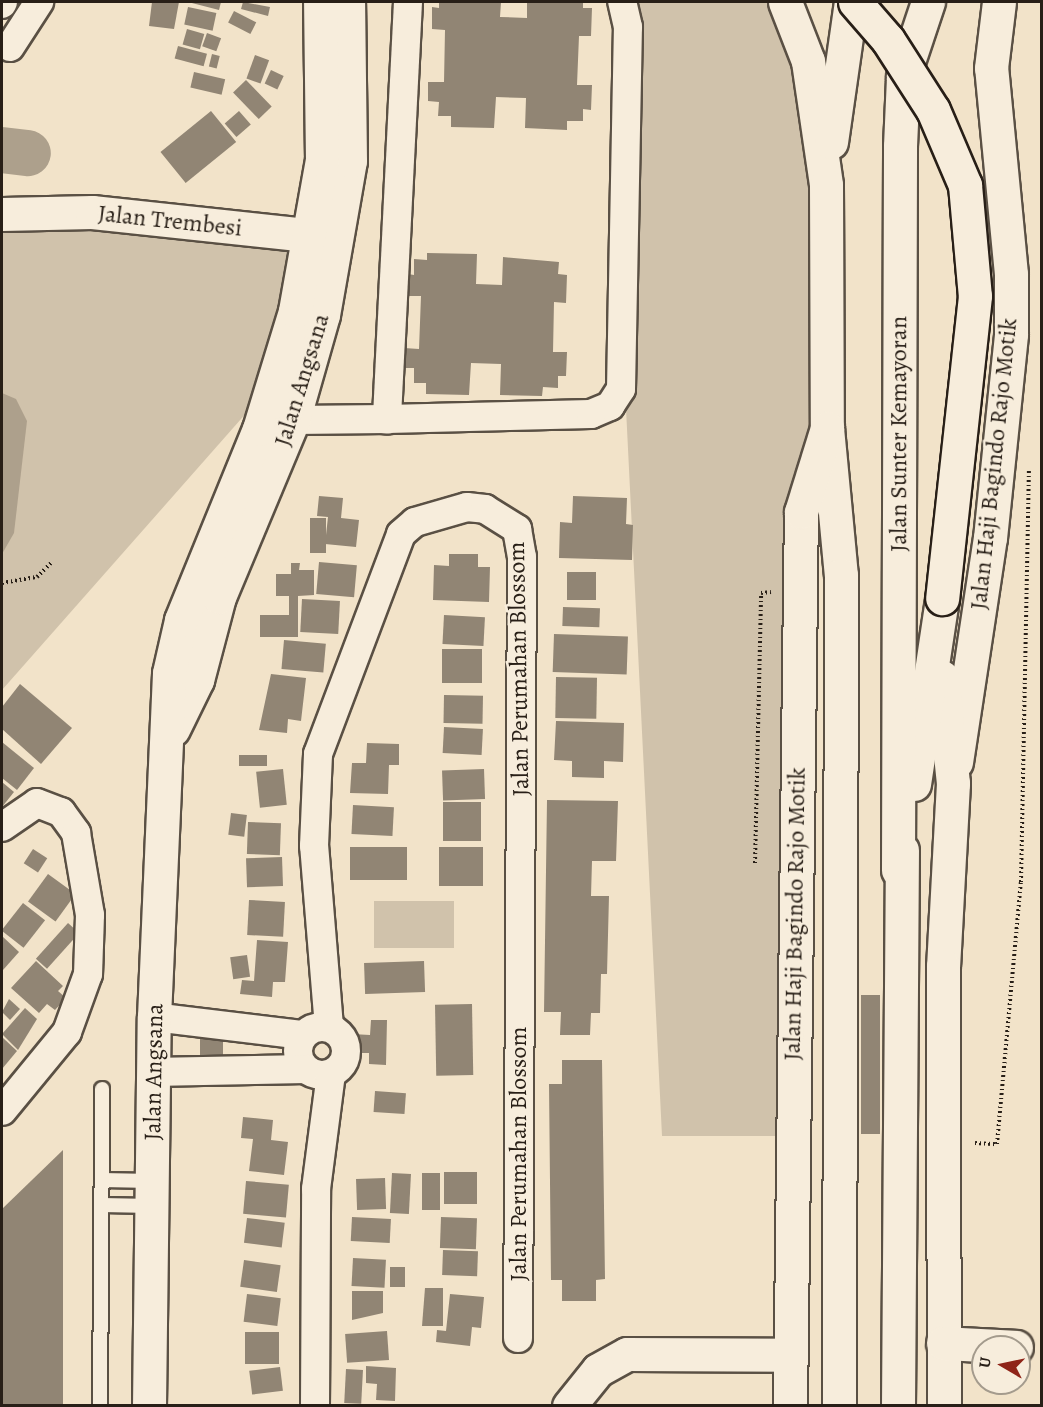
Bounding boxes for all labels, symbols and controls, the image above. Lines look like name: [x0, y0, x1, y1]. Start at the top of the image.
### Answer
street label: Jalan Trembesi: [97, 199, 243, 243]
street label: Jalan Angsana: [268, 310, 336, 450]
street label: Jalan Sunter Kemayoran: [885, 316, 913, 552]
street label: Jalan Haji Bagindo Rajo Motik: [964, 317, 1024, 611]
street label: Jalan Perumahan Blossom: [502, 541, 536, 797]
street label: Jalan Haji Bagindo Rajo Motik: [778, 767, 812, 1061]
street label: Jalan Angsana: [138, 1003, 170, 1141]
street label: Jalan Perumahan Blossom: [505, 1027, 533, 1281]
north arrow: [971, 1335, 1031, 1395]
text: U: [974, 1356, 997, 1369]

